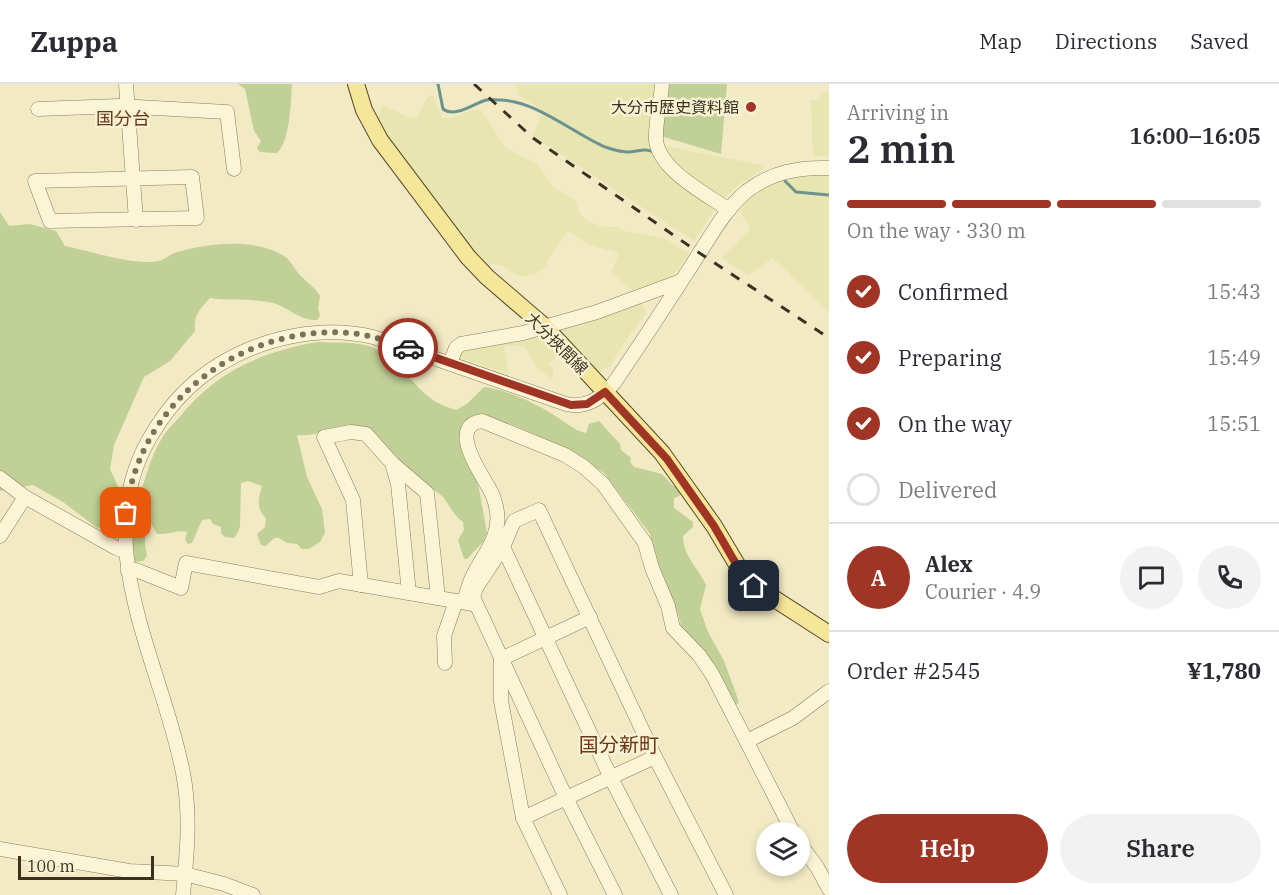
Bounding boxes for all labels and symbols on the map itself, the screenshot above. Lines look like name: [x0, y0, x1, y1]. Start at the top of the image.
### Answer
place label: 大分市歴史資料館: [611, 97, 739, 117]
marker: 大分市歴史資料館: [744, 100, 758, 114]
district label: 国分台: [96, 107, 150, 130]
street label: 大分挾間線: [522, 308, 592, 378]
courier: [378, 318, 438, 378]
pin: [100, 487, 151, 538]
pin: [728, 560, 779, 611]
district label: 国分新町: [579, 731, 659, 758]
scale bar: [18, 853, 154, 880]

